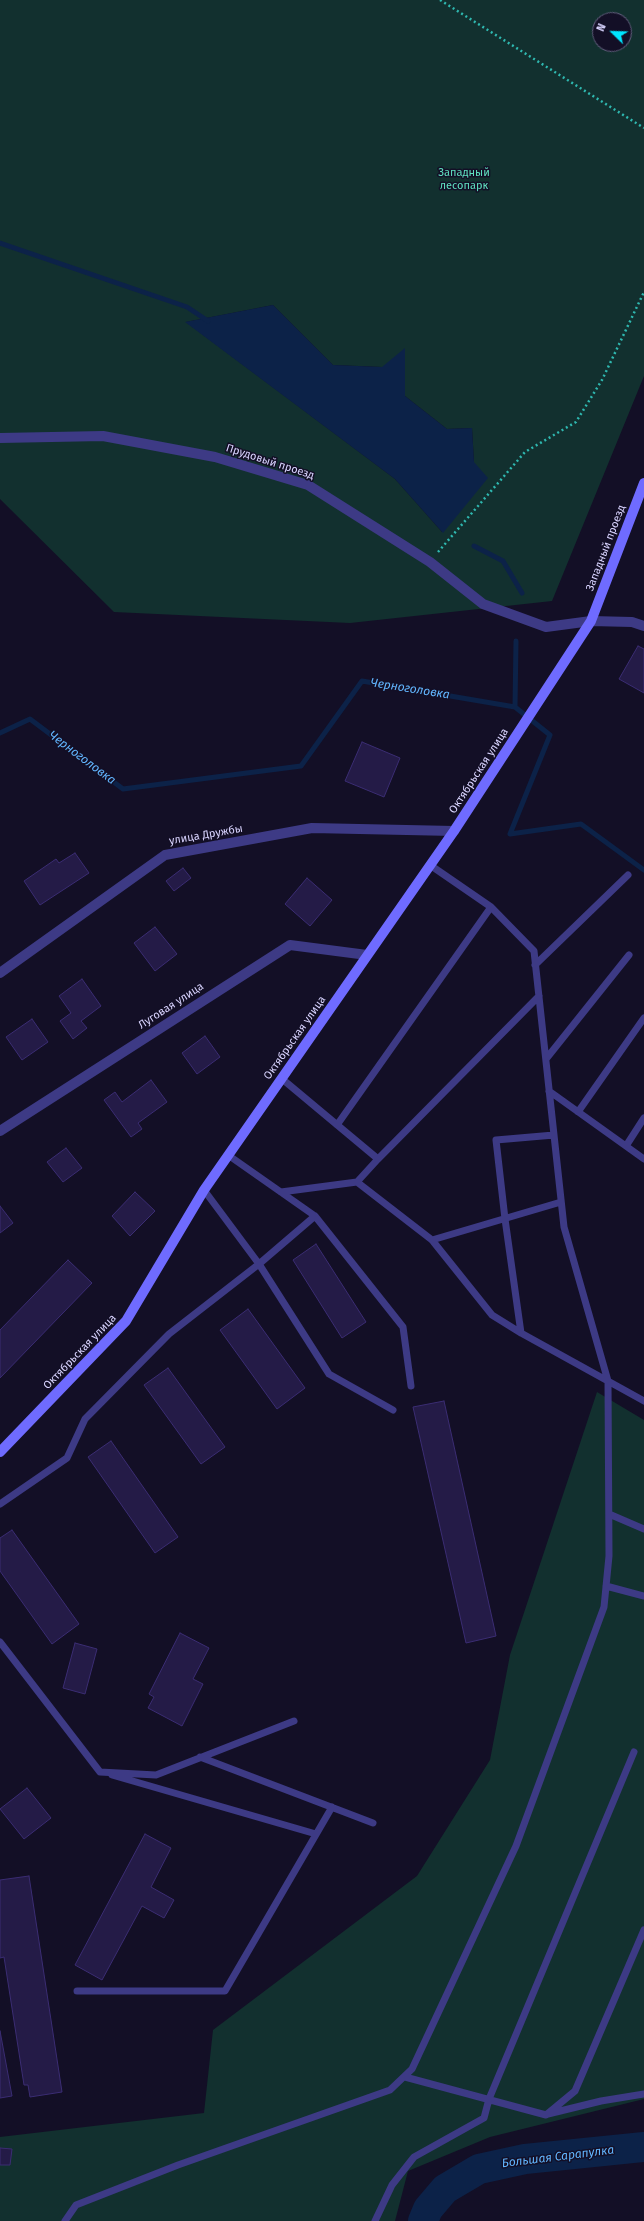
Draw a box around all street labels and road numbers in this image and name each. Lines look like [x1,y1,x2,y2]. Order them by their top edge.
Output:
street label: Прудовый проезд [224,441,316,483]
street label: Западный проезд [584,503,628,593]
street label: Октябрьская улица [446,726,512,816]
street label: улица Дружбы [168,822,244,848]
street label: Луговая улица [136,980,206,1032]
street label: Октябрьская улица [261,994,329,1082]
street label: Октябрьская улица [41,1312,119,1392]

